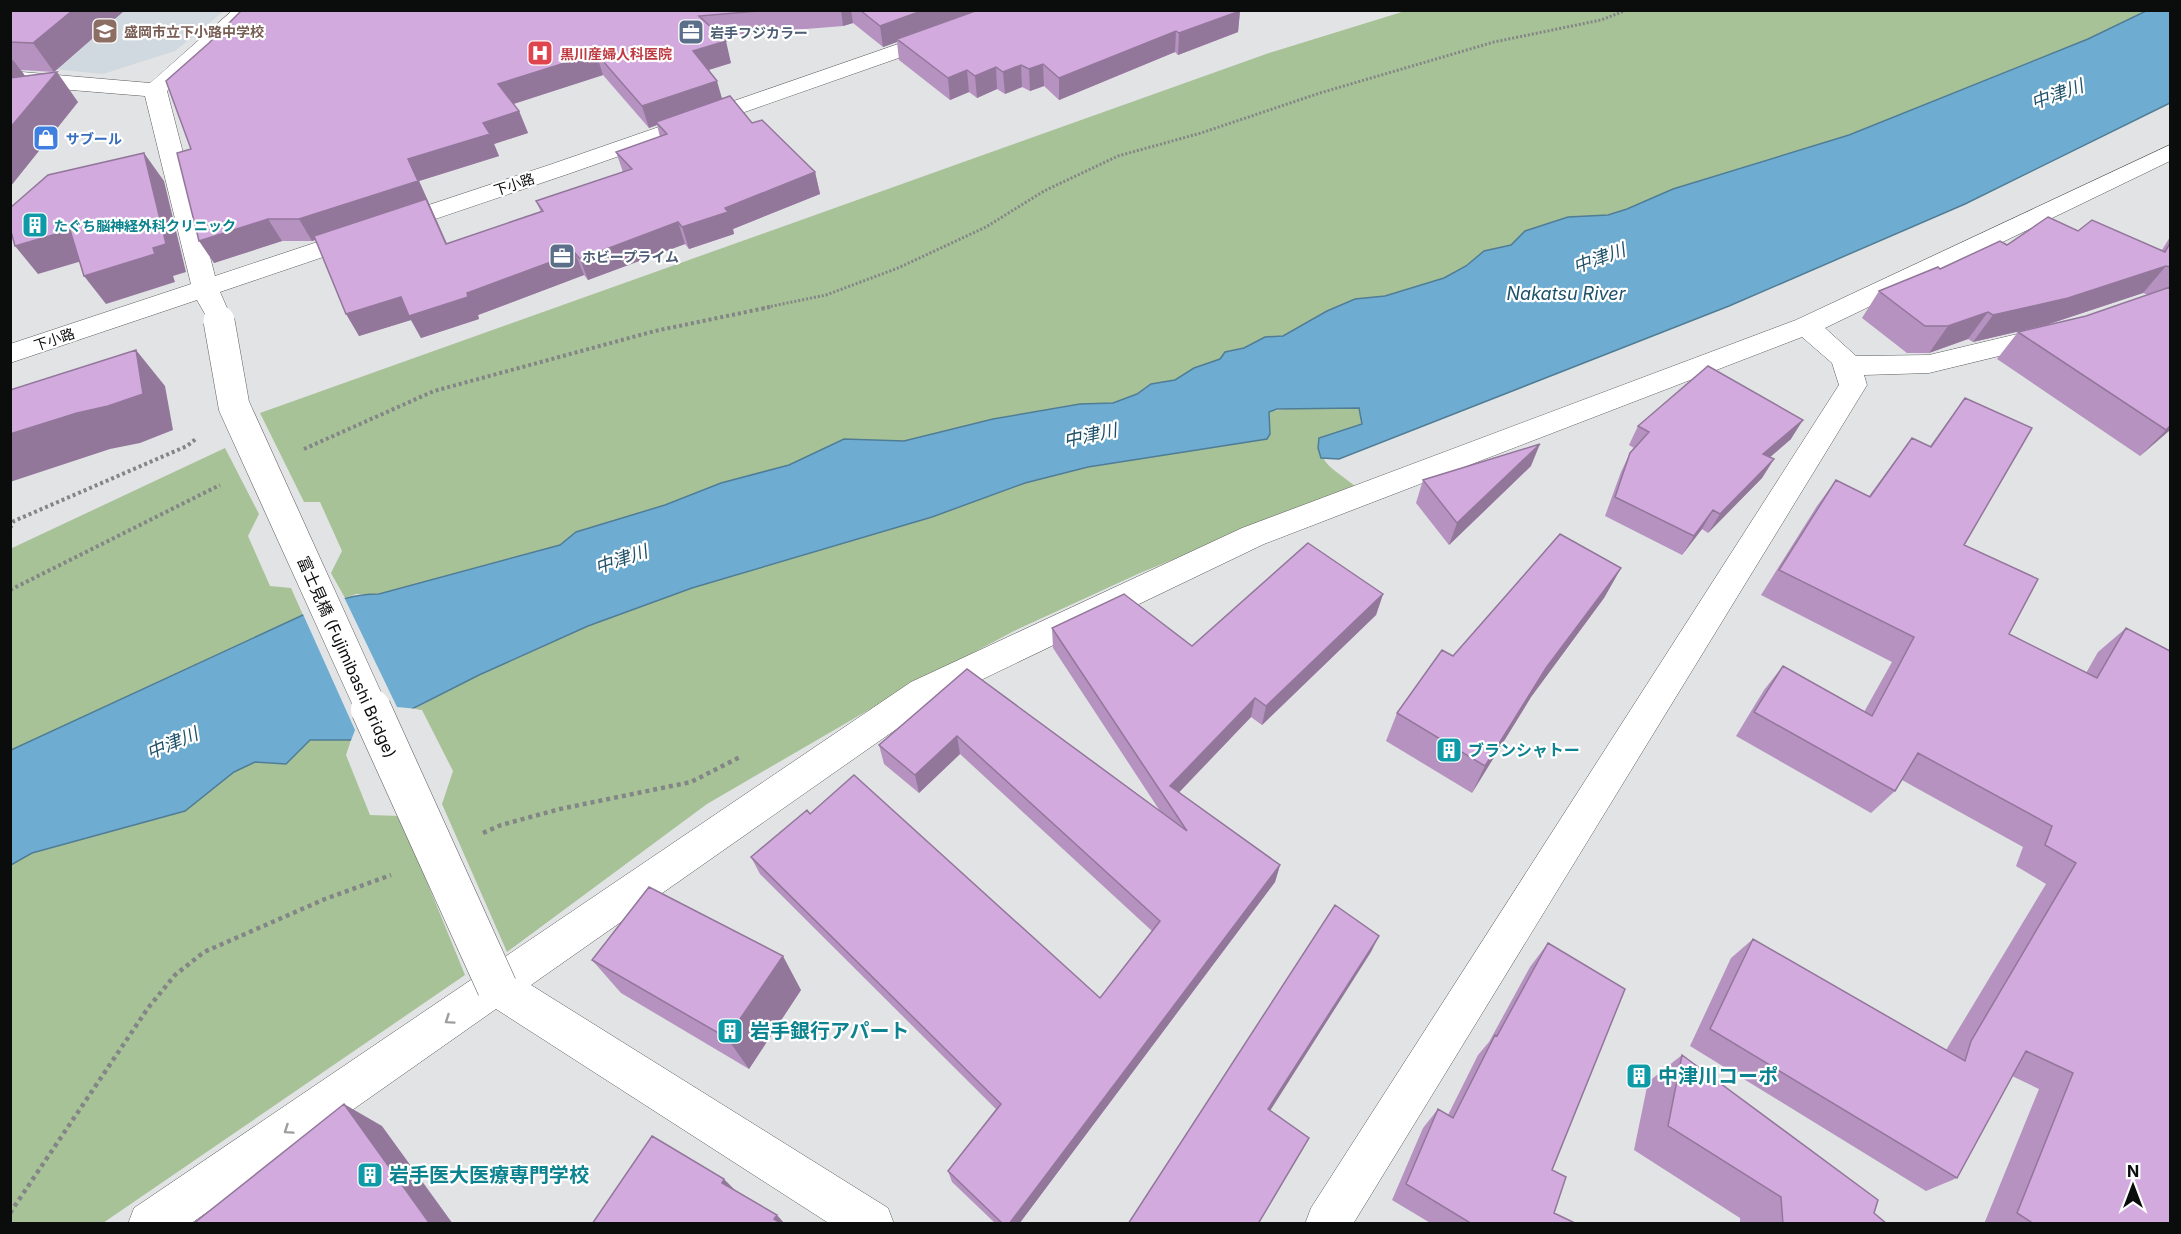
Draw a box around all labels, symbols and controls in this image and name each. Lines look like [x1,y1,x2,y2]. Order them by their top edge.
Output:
school or university icon: 盛岡市立下小路中学校 [90,16,120,46]
office icon: 岩手フジカラー [676,17,706,47]
place label: 盛岡市立下小路中学校 [124,23,264,40]
place label: 岩手フジカラー [710,24,808,41]
hospital icon: 黒川産婦人科医院 [525,38,555,68]
place label: 黒川産婦人科医院 [560,45,672,62]
water label: 中津川 [2028,74,2088,113]
shop icon: サブール [31,123,61,153]
place label: サブール [66,130,122,147]
street label: 下小路 [491,169,537,199]
building icon: たぐち脳神経外科クリニック [20,210,50,240]
place label: たぐち脳神経外科クリニック [54,217,236,234]
water label: 中津川 [1570,238,1630,277]
office icon: ホビープライム [547,241,577,271]
place label: ホビープライム [582,248,679,265]
water label: Nakatsu River [1507,283,1627,304]
street label: 下小路 [31,324,77,354]
water label: 中津川 [1061,419,1121,451]
water label: 中津川 [592,540,652,578]
street label: 富士見橋 (Fujimibashi Bridge) [293,553,401,761]
water label: 中津川 [143,722,203,763]
building icon: ブランシャトー [1434,735,1464,765]
place label: ブランシャトー [1468,740,1580,760]
one-way arrow [444,1013,455,1024]
building icon: 岩手銀行アパート [715,1016,745,1046]
place label: 岩手銀行アパート [750,1019,910,1043]
building icon: 中津川コーポ [1624,1061,1654,1091]
place label: 中津川コーポ [1658,1064,1778,1088]
one-way arrow [283,1123,294,1134]
north arrow [2103,1156,2163,1216]
building icon: 岩手医大医療専門学校 [355,1160,385,1190]
text: N [2127,1161,2139,1181]
place label: 岩手医大医療専門学校 [389,1163,589,1187]

